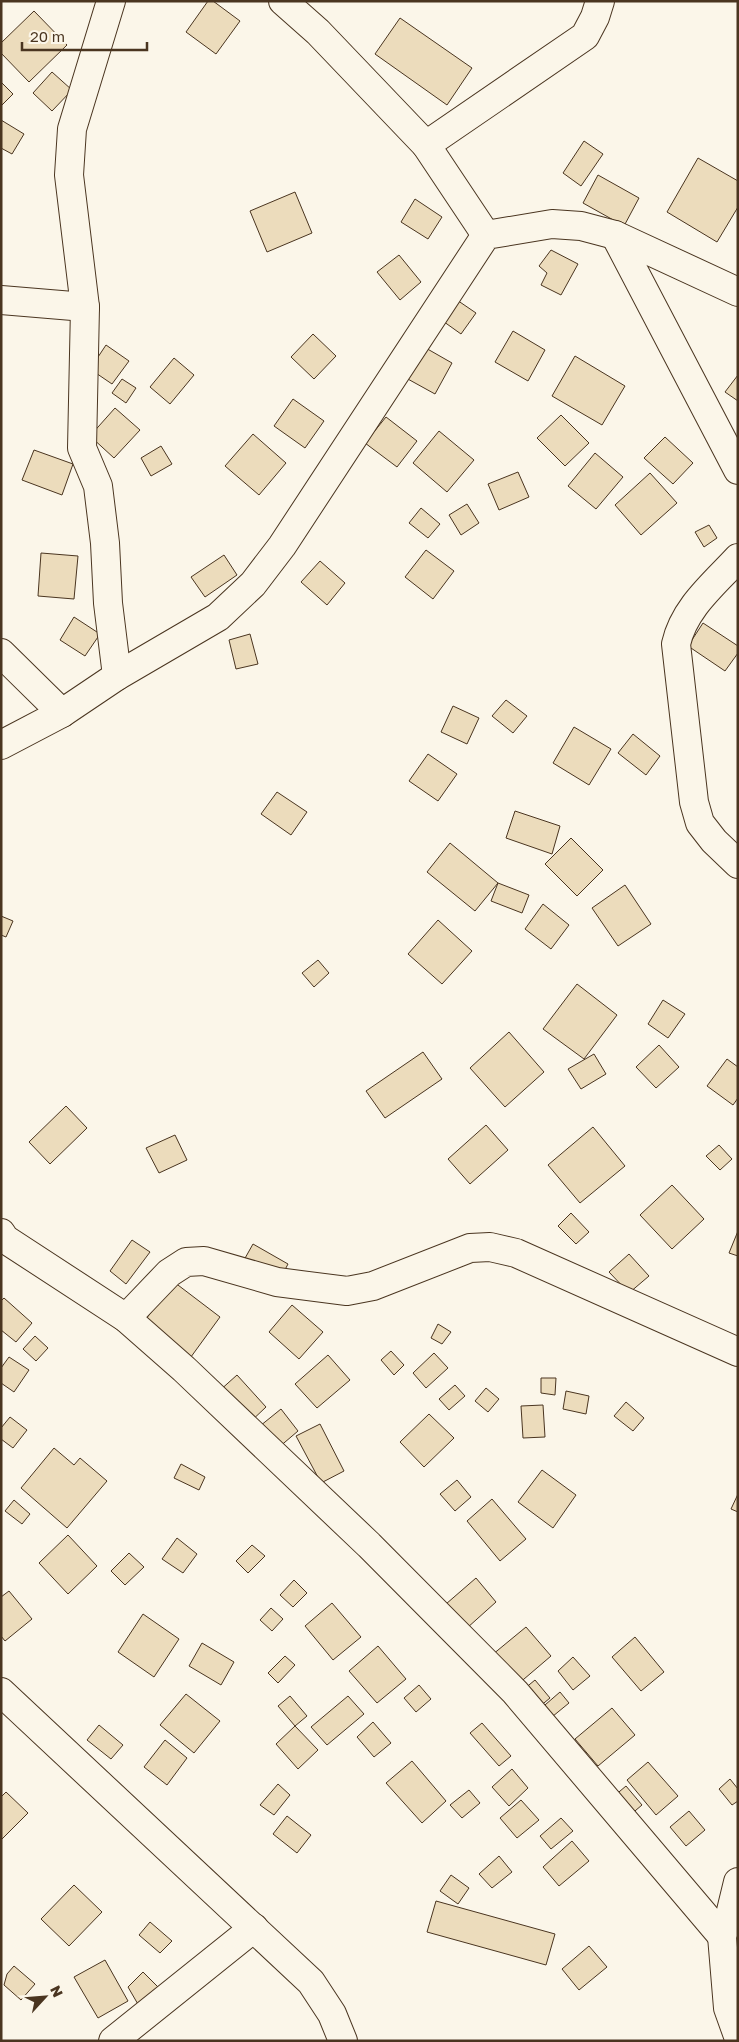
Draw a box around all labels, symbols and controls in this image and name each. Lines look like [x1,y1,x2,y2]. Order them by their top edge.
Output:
scale bar [22,20,148,52]
text: 20 m [30,27,65,45]
north arrow [20,1972,70,2022]
text: N [47,1983,67,2000]

